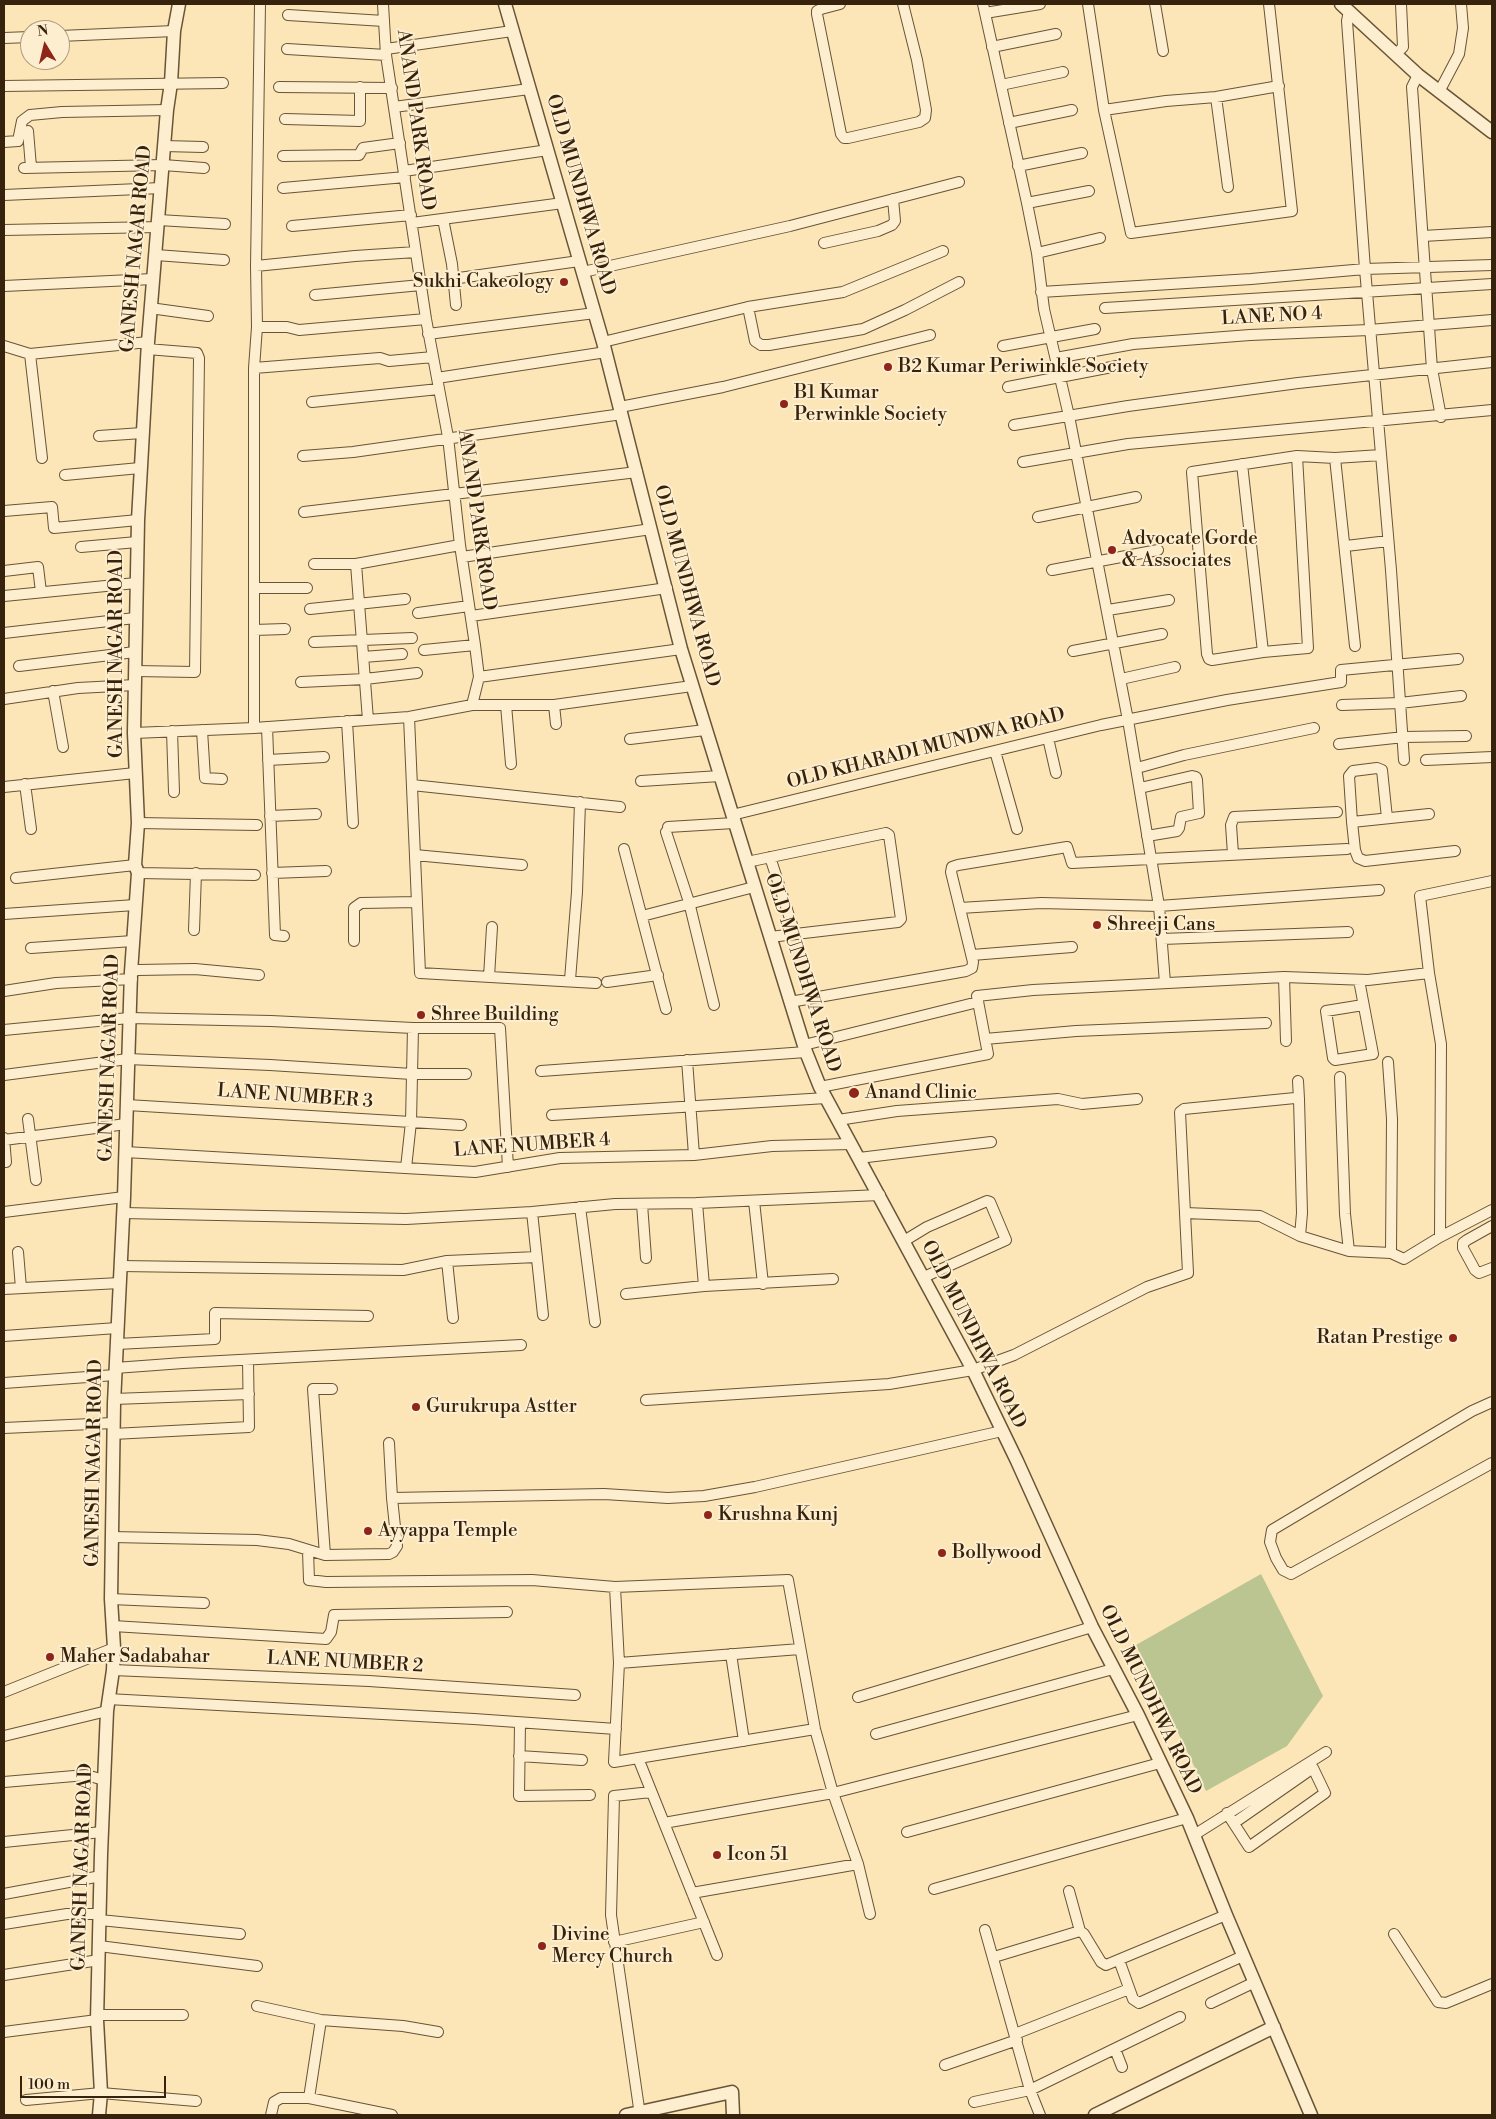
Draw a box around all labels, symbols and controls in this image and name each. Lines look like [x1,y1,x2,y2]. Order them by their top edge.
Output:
north arrow [20,20,70,70]
text: N [36,21,50,41]
street label: ANAND PARK ROAD [391,28,439,212]
street label: OLD MUNDHWA ROAD [540,92,620,298]
street label: GANESH NAGAR ROAD [117,145,157,353]
place label: Sukhi Cakeology [413,271,554,293]
marker: Sukhi Cakeology [558,276,570,288]
street label: LANE NO 4 [1221,303,1323,331]
place label: B2 Kumar Periwinkle Society [898,356,1148,378]
marker: B2 Kumar Periwinkle Society [882,361,894,373]
place label: B1 Kumar Perwinkle Society [794,382,947,426]
marker: B1 Kumar Perwinkle Society [778,398,790,410]
street label: ANAND PARK ROAD [452,428,500,612]
street label: OLD MUNDHWA ROAD [648,483,724,689]
place label: Advocate Gorde & Associates [1122,528,1258,572]
marker: Advocate Gorde & Associates [1106,544,1118,556]
street label: GANESH NAGAR ROAD [106,550,128,758]
street label: OLD KHARADI MUNDWA ROAD [785,703,1067,795]
street label: OLD MUNDHWA ROAD [759,871,845,1075]
place label: Shreeji Cans [1107,914,1215,936]
marker: Shreeji Cans [1091,919,1103,931]
street label: GANESH NAGAR ROAD [95,954,125,1162]
place label: Shree Building [431,1004,559,1026]
marker: Shree Building [415,1009,427,1021]
street label: LANE NUMBER 3 [216,1080,374,1114]
place label: Anand Clinic [865,1082,977,1104]
marker: Anand Clinic [847,1086,861,1100]
street label: LANE NUMBER 4 [453,1129,611,1163]
street label: OLD MUNDHWA ROAD [916,1237,1030,1433]
place label: Ratan Prestige [1317,1327,1443,1349]
marker: Ratan Prestige [1447,1332,1459,1344]
street label: GANESH NAGAR ROAD [82,1359,108,1567]
place label: Gurukrupa Astter [426,1396,577,1418]
marker: Gurukrupa Astter [410,1401,422,1413]
place label: Krushna Kunj [718,1504,838,1526]
marker: Krushna Kunj [702,1509,714,1521]
place label: Ayyappa Temple [378,1520,517,1542]
marker: Ayyappa Temple [362,1525,374,1537]
place label: Bollywood [952,1542,1042,1564]
marker: Bollywood [936,1547,948,1559]
street label: OLD MUNDHWA ROAD [1094,1601,1206,1799]
place label: Maher Sadabahar [60,1646,210,1668]
street label: LANE NUMBER 2 [266,1648,424,1678]
marker: Maher Sadabahar [44,1651,56,1663]
street label: GANESH NAGAR ROAD [68,1763,98,1971]
place label: Icon 51 [727,1844,788,1866]
marker: Icon 51 [711,1849,723,1861]
place label: Divine Mercy Church [552,1924,673,1968]
marker: Divine Mercy Church [536,1940,548,1952]
scale bar [22,2066,169,2098]
text: 100 m [28,2075,70,2094]

